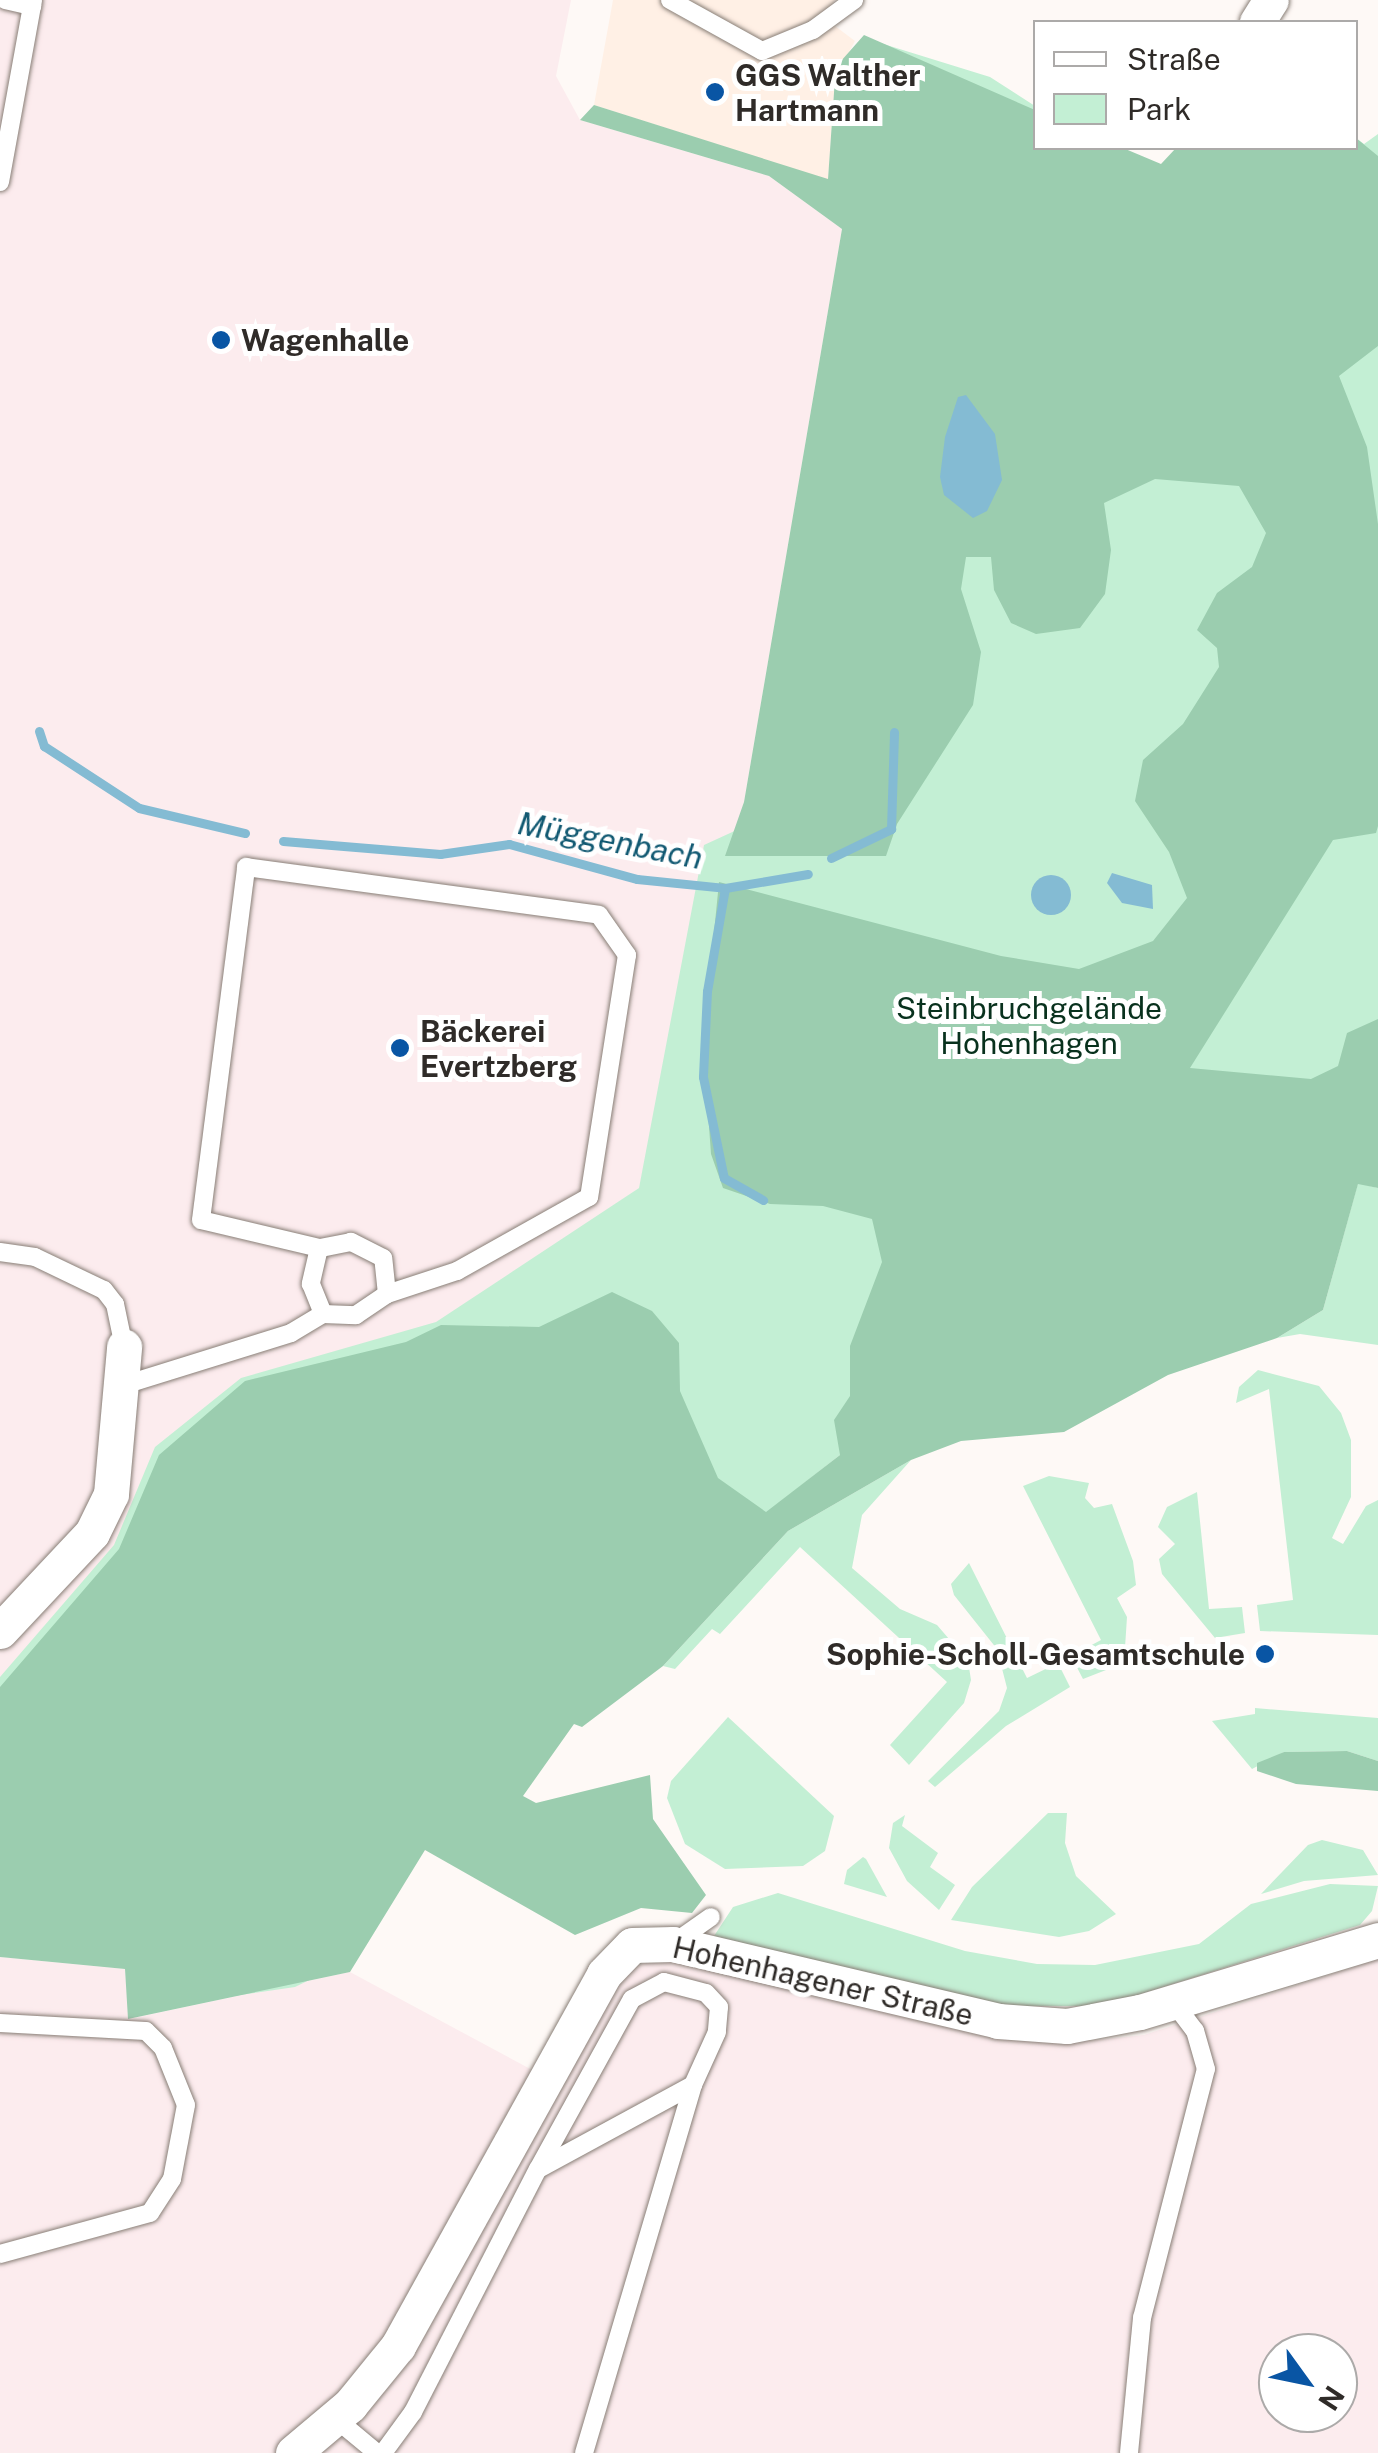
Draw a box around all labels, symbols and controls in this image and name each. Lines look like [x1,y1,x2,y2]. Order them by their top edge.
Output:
legend [1033,20,1358,150]
text: Straße [1127,41,1221,77]
place label: GGS Walther Hartmann [735,57,921,128]
marker: GGS Walther Hartmann [704,81,726,103]
text: Park [1127,91,1191,127]
place label: Wagenhalle [241,322,409,358]
marker: Wagenhalle [210,329,232,351]
water label: Müggenbach [514,804,706,878]
park label: Steinbruchgelände Hohenhagen [896,990,1162,1060]
place label: Bäckerei Evertzberg [420,1013,577,1084]
marker: Bäckerei Evertzberg [389,1037,411,1059]
place label: Sophie-Scholl-Gesamtschule [826,1636,1245,1672]
marker: Sophie-Scholl-Gesamtschule [1254,1643,1276,1665]
street label: Hohenhagener Straße [669,1929,977,2033]
north arrow [1258,2333,1358,2433]
text: N [1312,2380,1352,2417]

